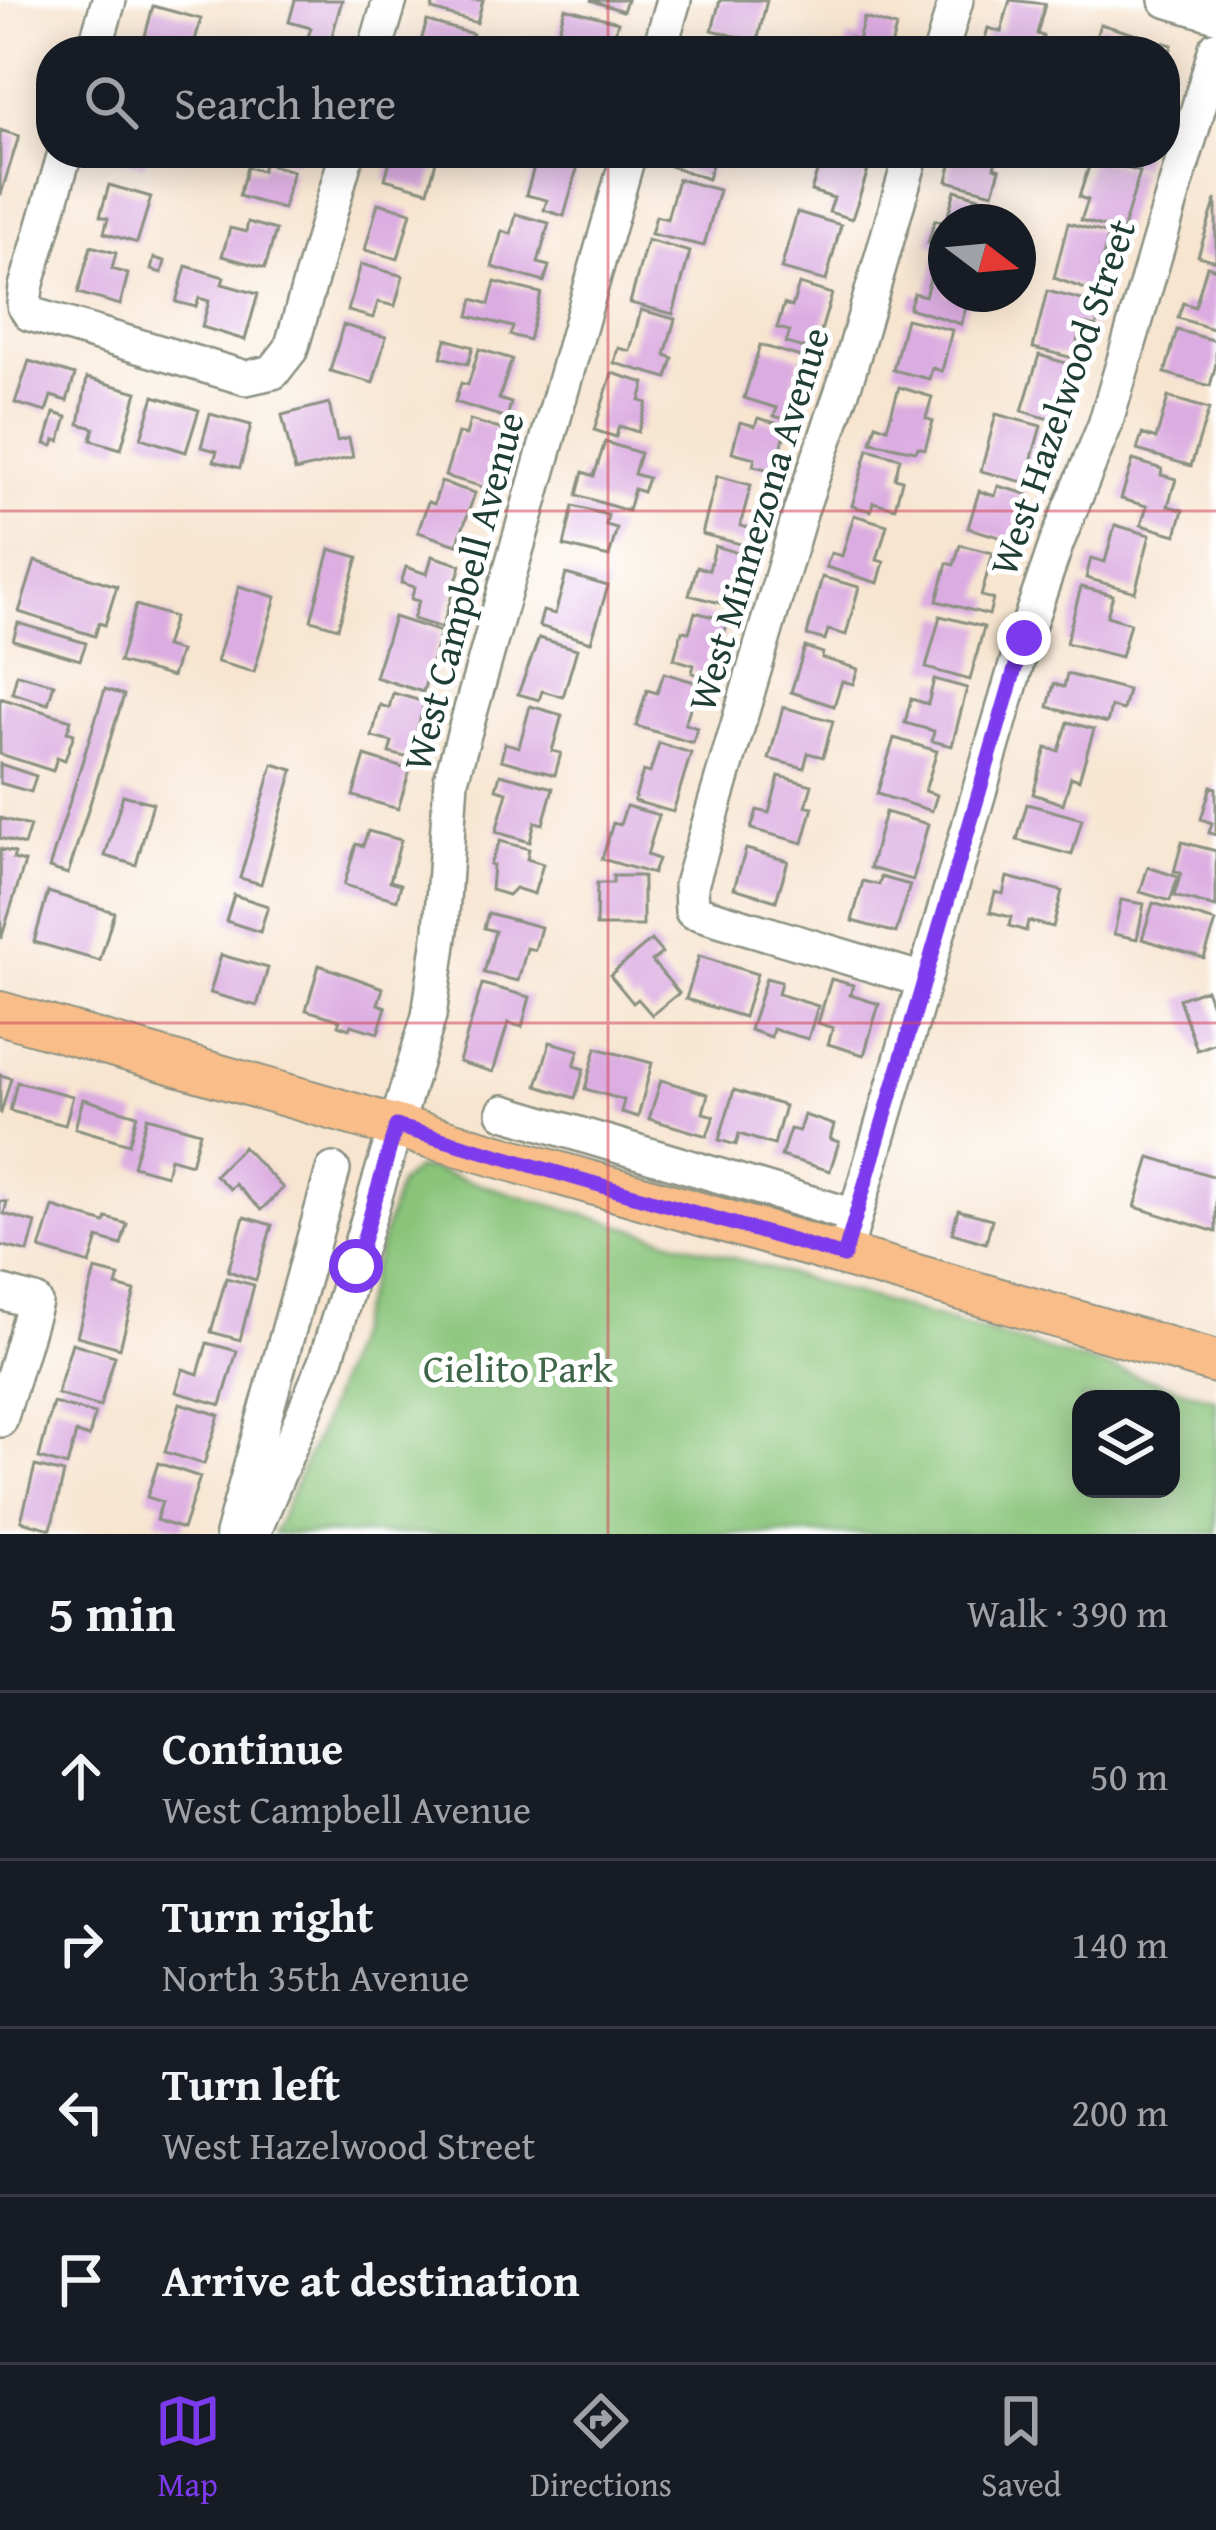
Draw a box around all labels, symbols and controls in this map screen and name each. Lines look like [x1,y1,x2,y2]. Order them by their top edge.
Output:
search box [36,36,1180,168]
icon: search [78,69,144,135]
text: Search here [174,70,396,135]
north arrow [928,204,1036,312]
street label: West Hazelwood Street [974,211,1149,583]
street label: West Minnezona Avenue [672,320,843,718]
street label: West Campbell Avenue [387,405,538,777]
route end [997,611,1051,665]
route start [329,1239,383,1293]
park label: Cielito Park [423,1339,613,1396]
map controls [1072,1390,1180,1498]
button: layers [1072,1390,1180,1498]
text: 5 min [48,1575,175,1650]
text: Walk · 390 m [967,1584,1168,1641]
text: Continue [162,1715,343,1780]
icon: ahead [48,1743,114,1809]
text: 50 m [1090,1747,1168,1804]
text: West Campbell Avenue [162,1780,531,1837]
text: Turn right [162,1883,374,1948]
icon: right [48,1911,114,1977]
text: 140 m [1071,1915,1168,1972]
text: North 35th Avenue [162,1948,469,2005]
text: Turn left [162,2051,340,2116]
icon: left [48,2079,114,2145]
text: 200 m [1071,2083,1168,2140]
text: West Hazelwood Street [162,2116,535,2173]
icon: arrive [48,2247,114,2313]
text: Arrive at destination [162,2247,580,2312]
tab: Map [155,2388,221,2508]
tab: Directions [530,2388,672,2508]
tab: Saved [981,2388,1061,2508]

